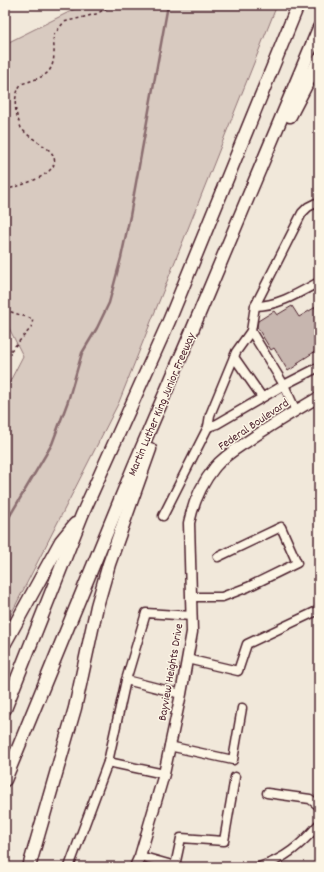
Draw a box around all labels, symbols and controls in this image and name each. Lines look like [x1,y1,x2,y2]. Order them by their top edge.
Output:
street label: Martin Luther King Junior Freeway [124,329,201,479]
street label: Federal Boulevard [215,395,293,455]
street label: Bayview Heights Drive [155,622,188,722]

